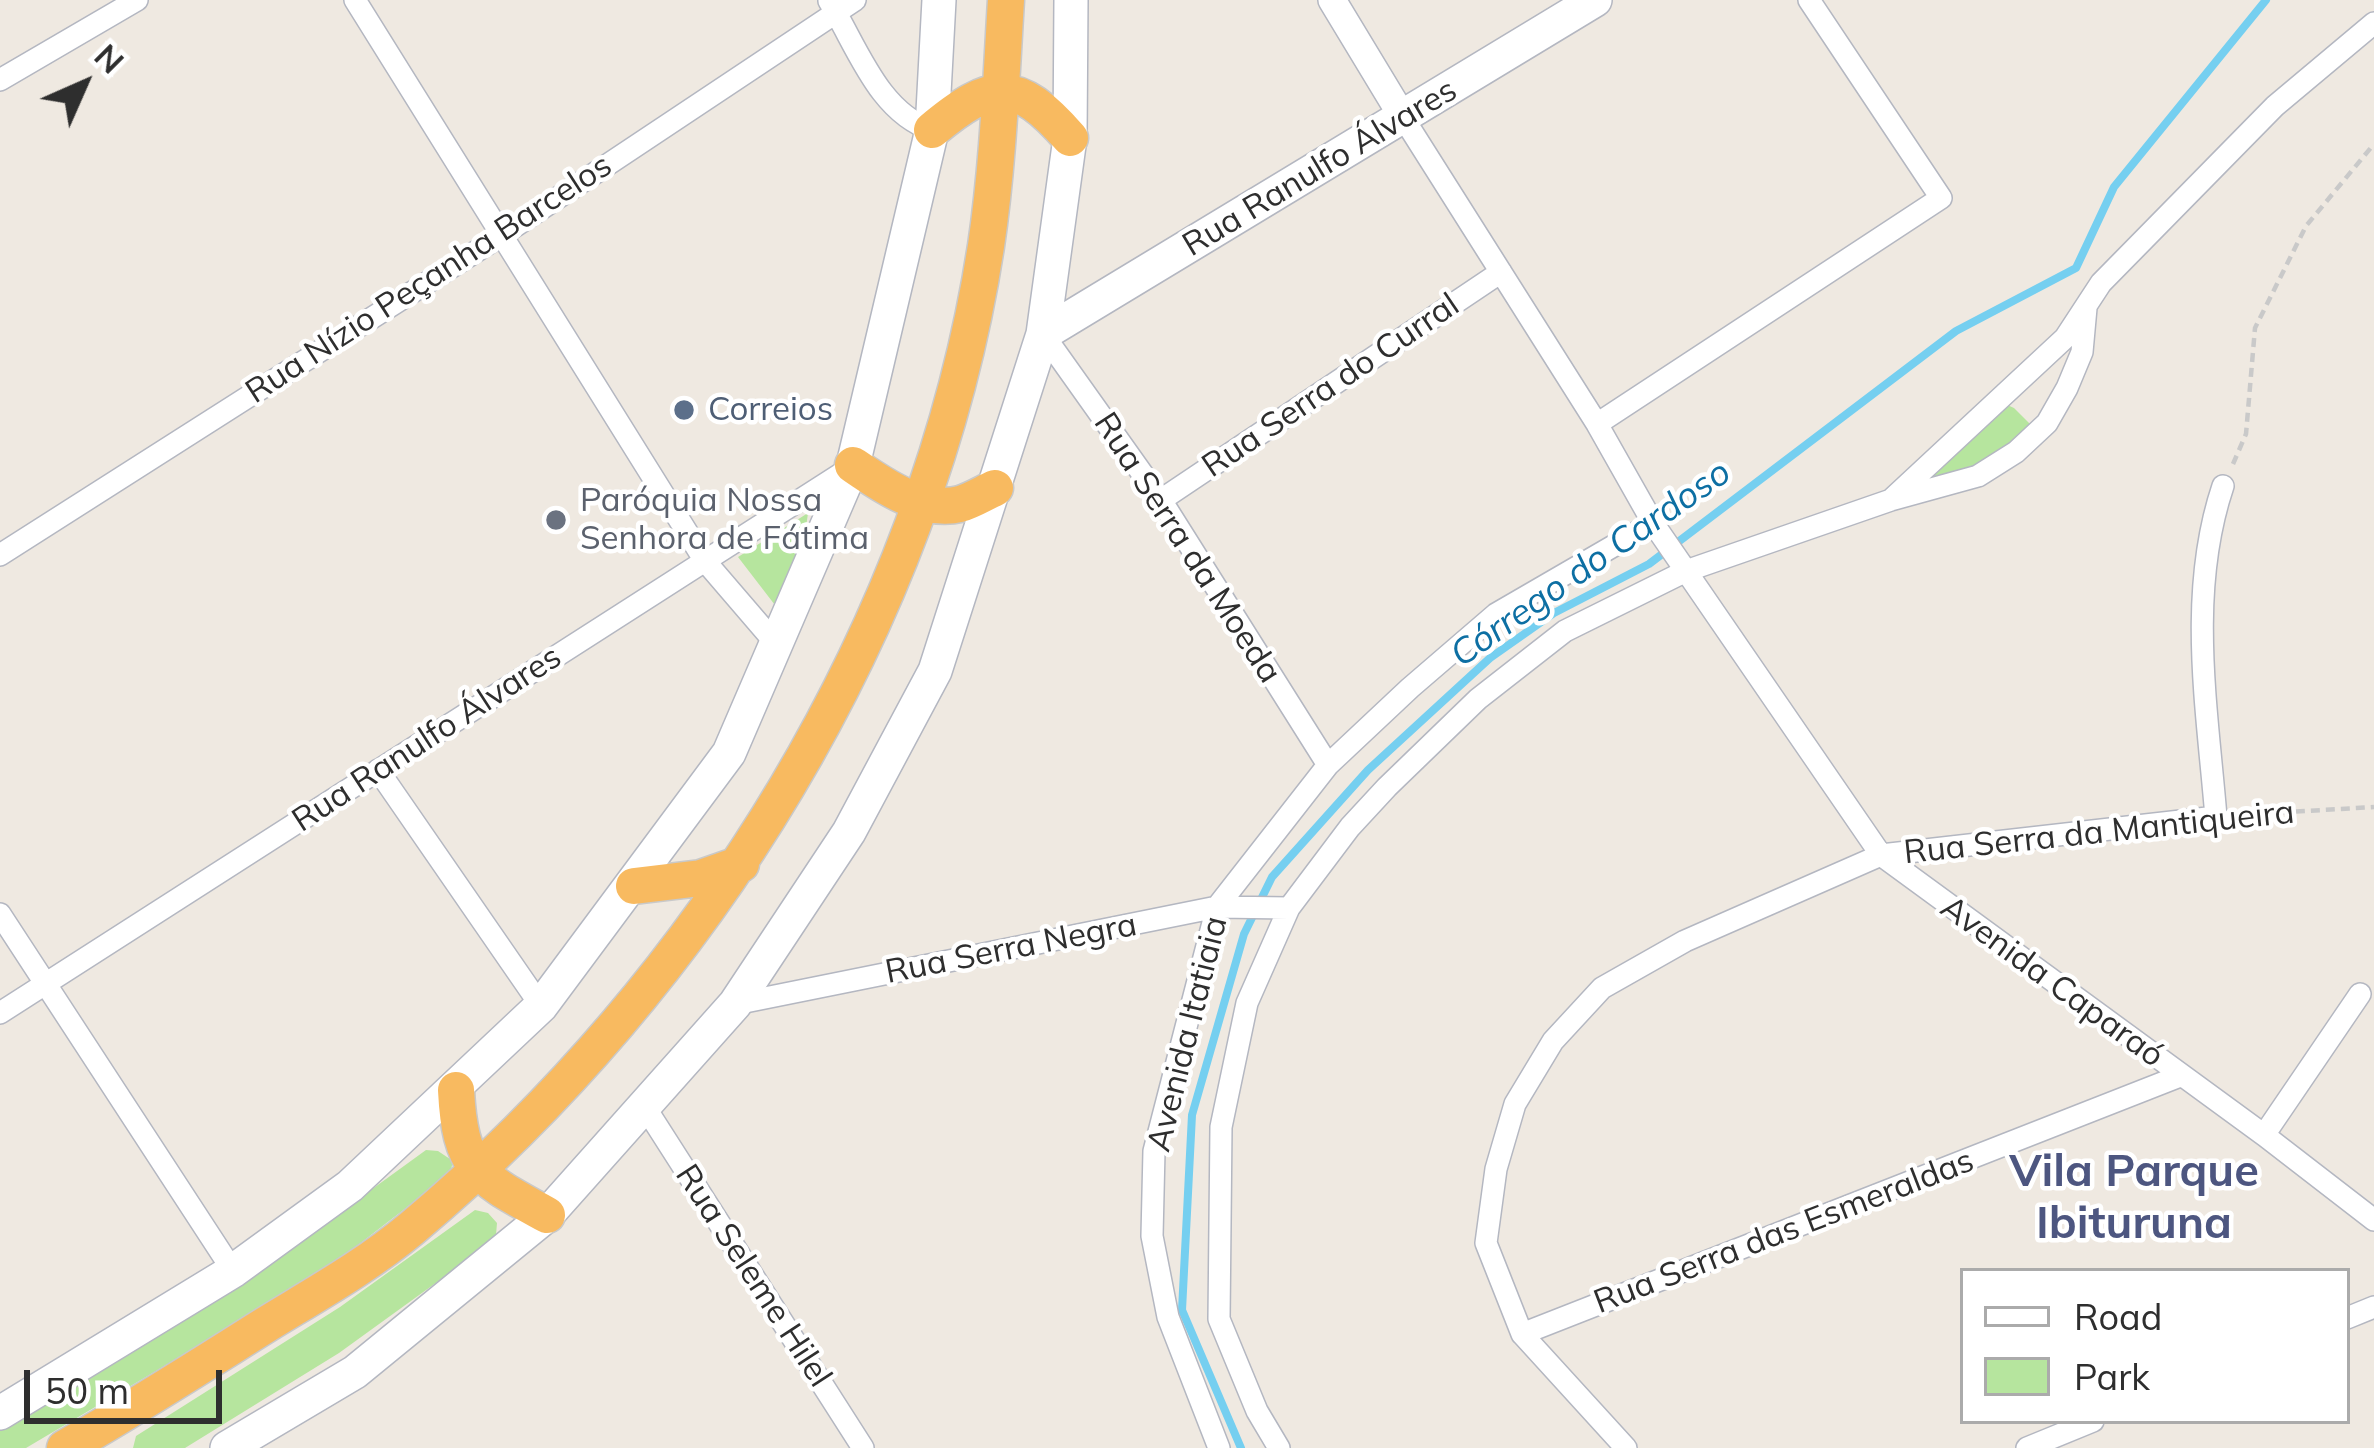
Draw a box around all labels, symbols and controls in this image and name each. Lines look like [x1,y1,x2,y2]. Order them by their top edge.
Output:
north arrow [24,24,144,144]
text: N [86,35,133,81]
street label: Rua Ranulfo Álvares [1176,71,1464,265]
street label: Rua Nízio Peçanha Barcelos [239,146,619,412]
street label: Rua Serra do Curral [1195,285,1467,487]
place label: Correios [708,390,833,430]
marker: Correios [671,397,697,423]
street label: Rua Serra da Moeda [1085,406,1289,690]
water label: Córrego do Cardoso [1443,451,1739,677]
place label: Paróquia Nossa Senhora de Fátima [580,481,869,559]
marker: Paróquia Nossa Senhora de Fátima [543,507,569,533]
street label: Rua Ranulfo Álvares [285,637,569,841]
street label: Rua Serra da Mantiqueira [1902,793,2296,873]
street label: Avenida Caparaó [1933,888,2171,1076]
street label: Rua Serra Negra [882,905,1140,993]
street label: Avenida Itatiaia [1140,912,1236,1156]
street label: Rua Serra das Esmeraldas [1589,1141,1979,1323]
district label: Vila Parque Ibituruna [2009,1145,2259,1251]
street label: Rua Seleme Hilel [666,1157,840,1395]
legend [1960,1268,2350,1424]
text: Road [2074,1294,2162,1339]
scale bar [30,1346,228,1420]
text: Park [2074,1354,2150,1399]
text: 50 m [45,1368,129,1413]

